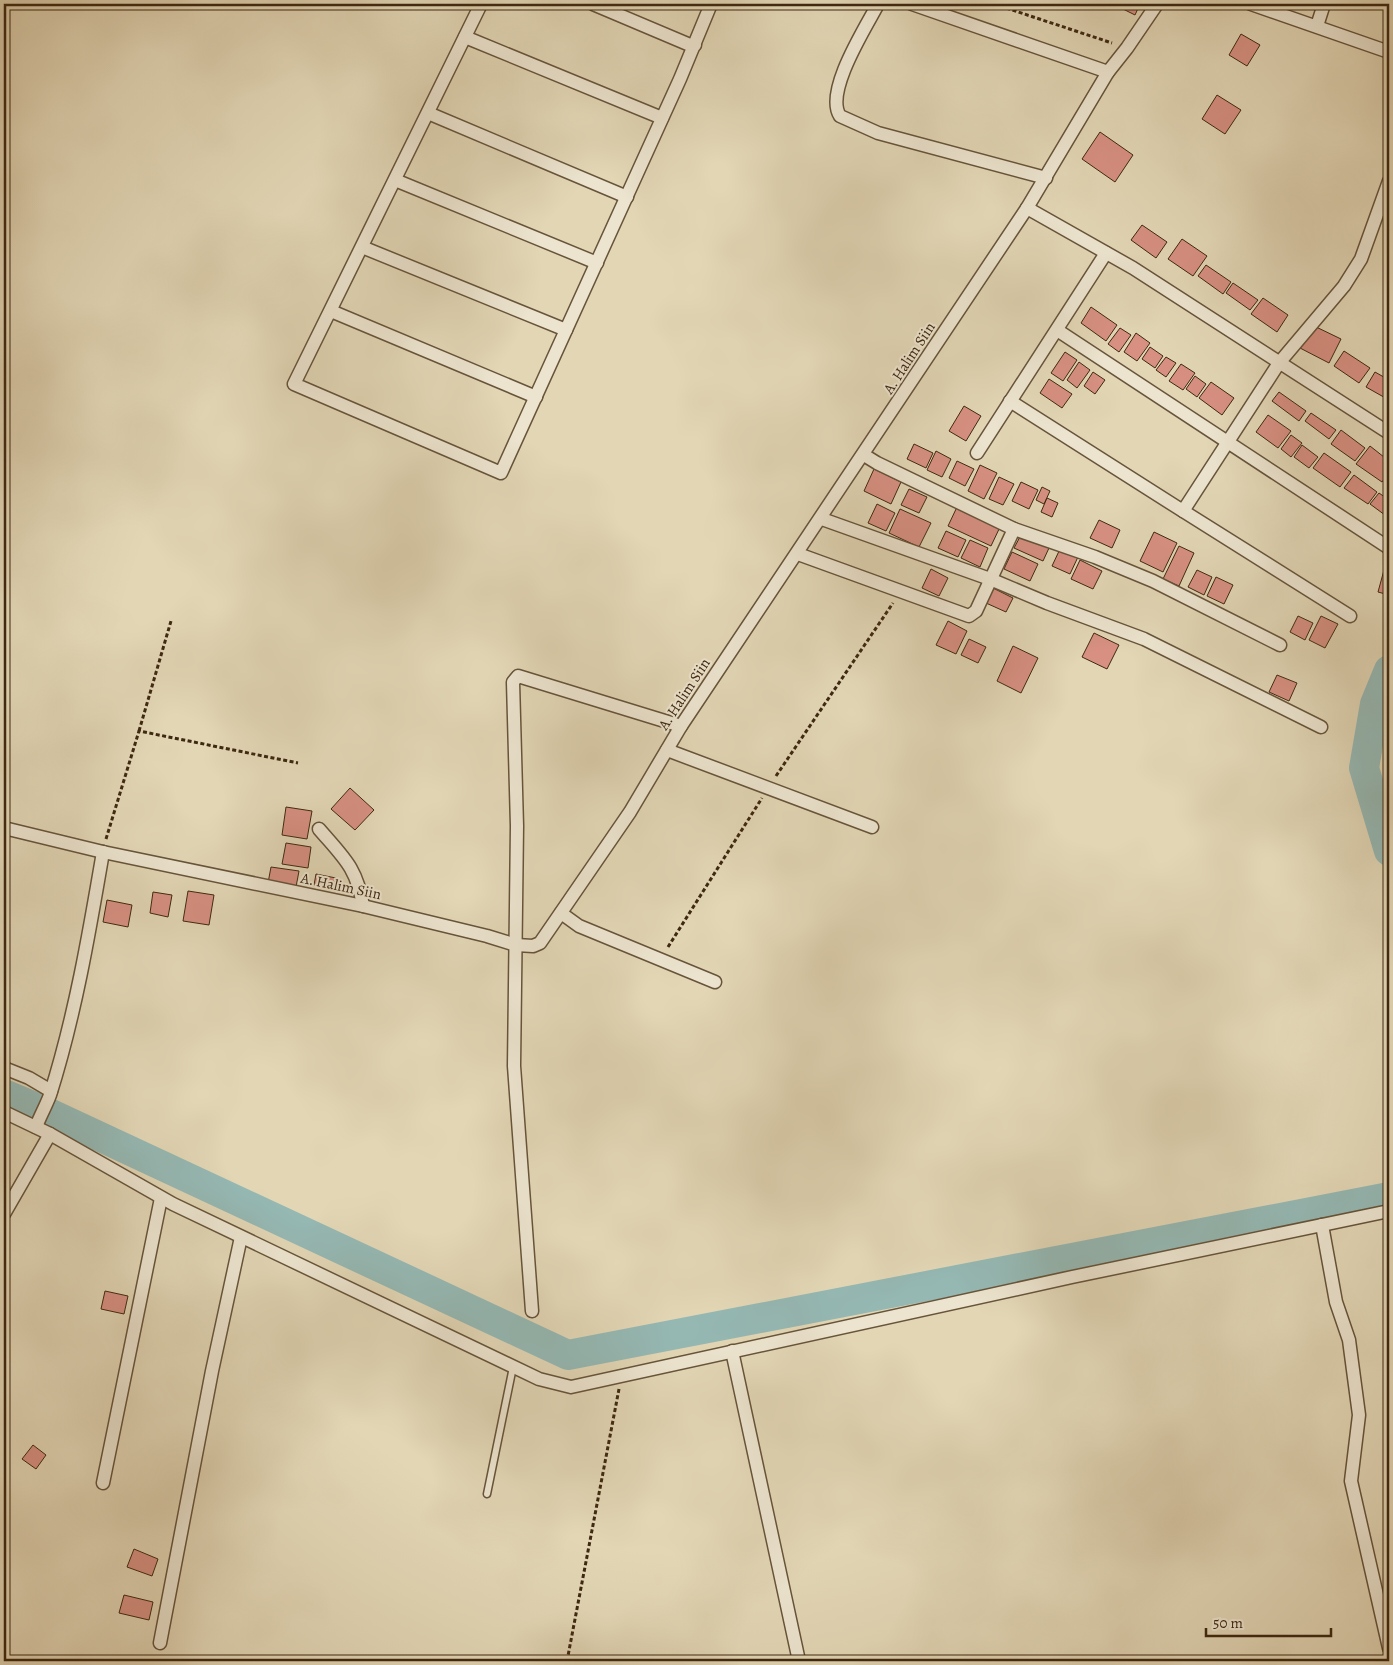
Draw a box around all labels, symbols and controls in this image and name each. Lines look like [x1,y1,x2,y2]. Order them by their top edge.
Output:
street label: A. Halim Siin [878,318,940,399]
street label: A. Halim Siin [653,654,715,735]
street label: A. Halim Siin [298,868,383,904]
scale bar [1206,1605,1330,1637]
text: 50 m [1213,1613,1243,1633]

